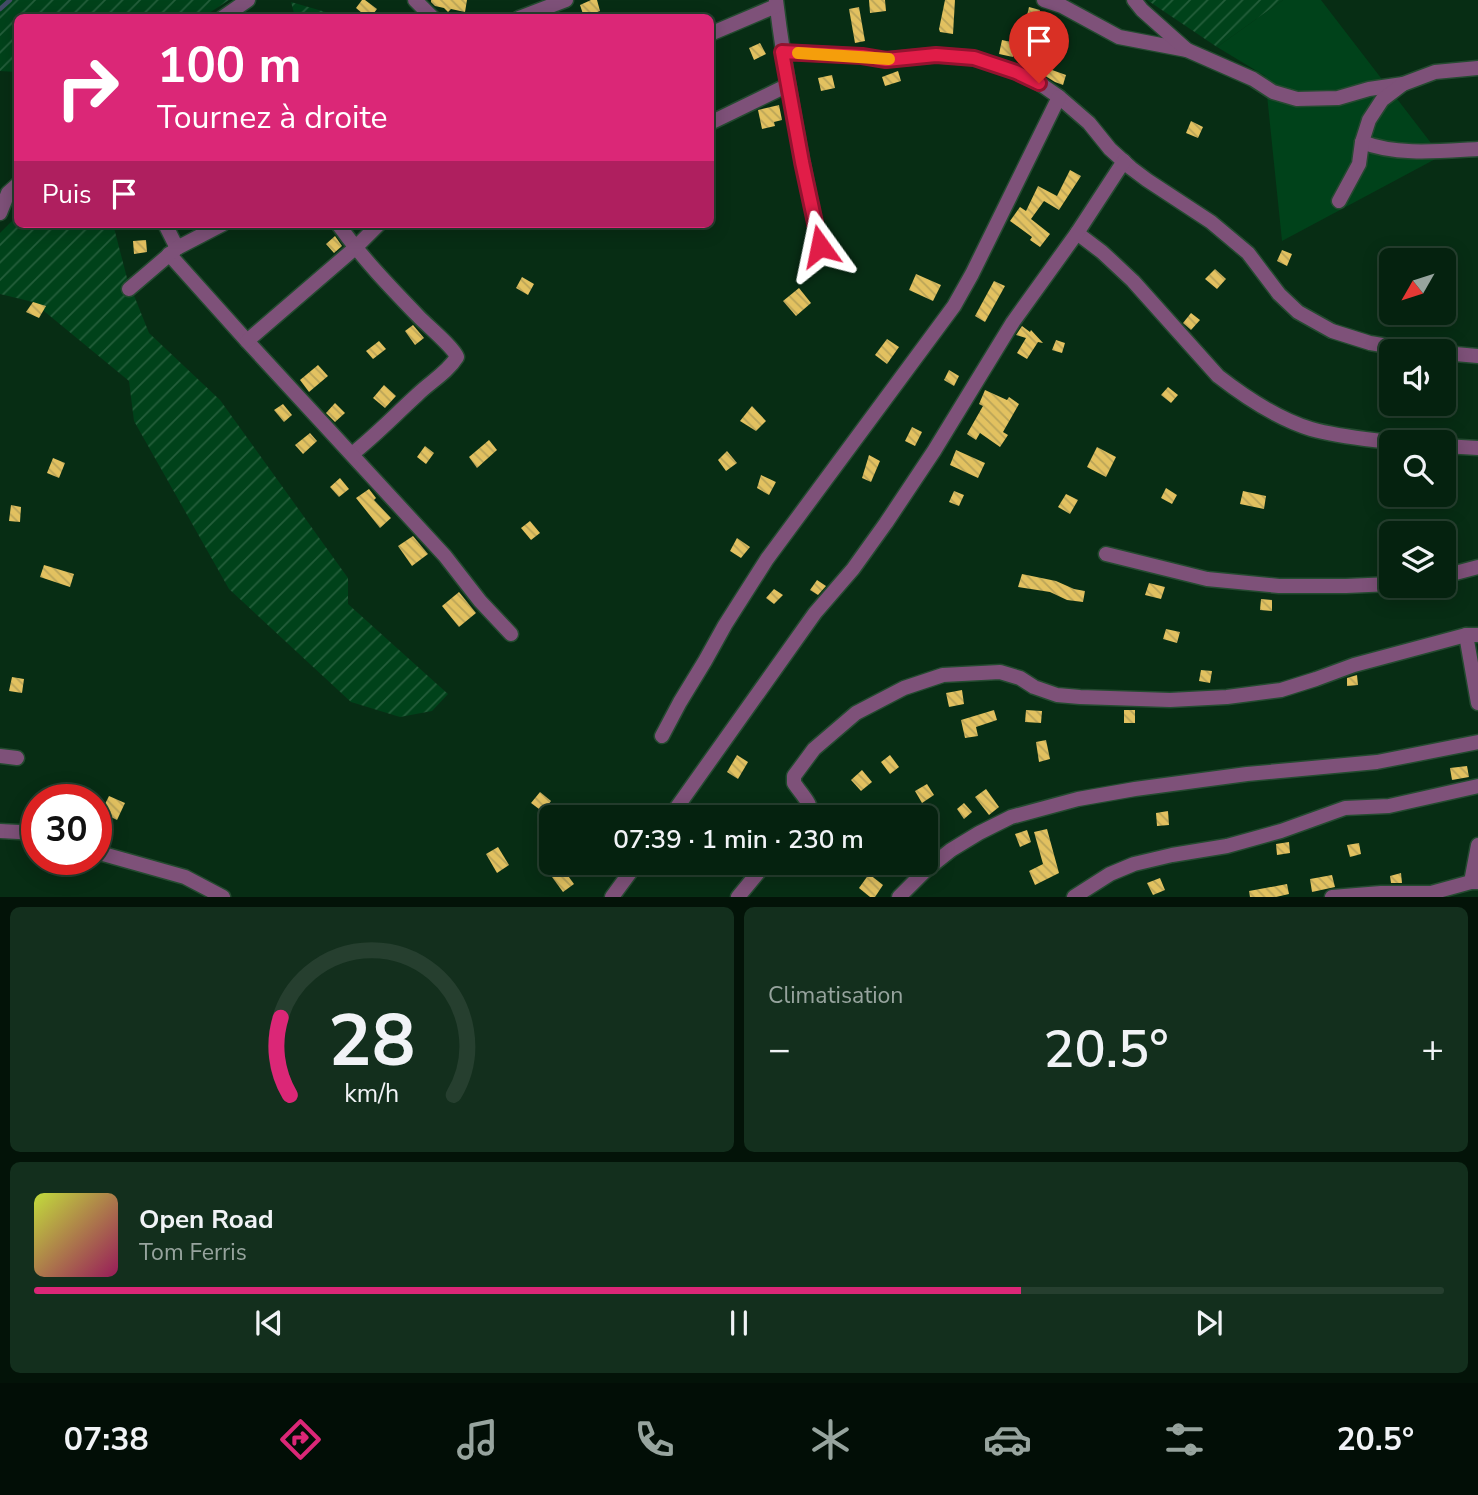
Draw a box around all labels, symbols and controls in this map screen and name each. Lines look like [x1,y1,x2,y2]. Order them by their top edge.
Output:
pin [1009,11,1069,83]
icon: arrive [1020,22,1058,60]
text: 100 m [157,32,301,99]
icon: right [42,42,133,133]
text: Tournez à droite [157,96,388,139]
icon: arrive [105,175,143,213]
text: Puis [42,177,91,212]
position arrow [783,209,857,283]
north arrow [1379,248,1456,326]
map controls [1379,248,1456,598]
button: sound [1379,339,1456,416]
button: search [1379,430,1456,507]
button: layers [1379,521,1456,598]
speed limit sign: 30 [21,784,112,875]
text: 07:39 · 1 min · 230 m [613,822,864,857]
text: Climatisation [768,980,903,1011]
text: 28 [328,992,416,1092]
text: 20.5° [1043,1014,1169,1085]
text: − [768,1024,791,1075]
text: + [1421,1024,1444,1075]
text: km/h [344,1077,400,1111]
text: Open Road [139,1202,274,1237]
text: Tom Ferris [139,1237,247,1268]
icon: previous [250,1304,288,1342]
icon: pause [720,1304,758,1342]
icon: next [1190,1304,1228,1342]
icon: directions [276,1415,325,1464]
icon: music [453,1415,502,1464]
icon: phone [630,1415,679,1464]
icon: climate [806,1415,855,1464]
icon: car [983,1415,1032,1464]
icon: filters [1160,1415,1209,1464]
text: 07:38 [64,1418,149,1461]
text: 20.5° [1336,1418,1414,1461]

